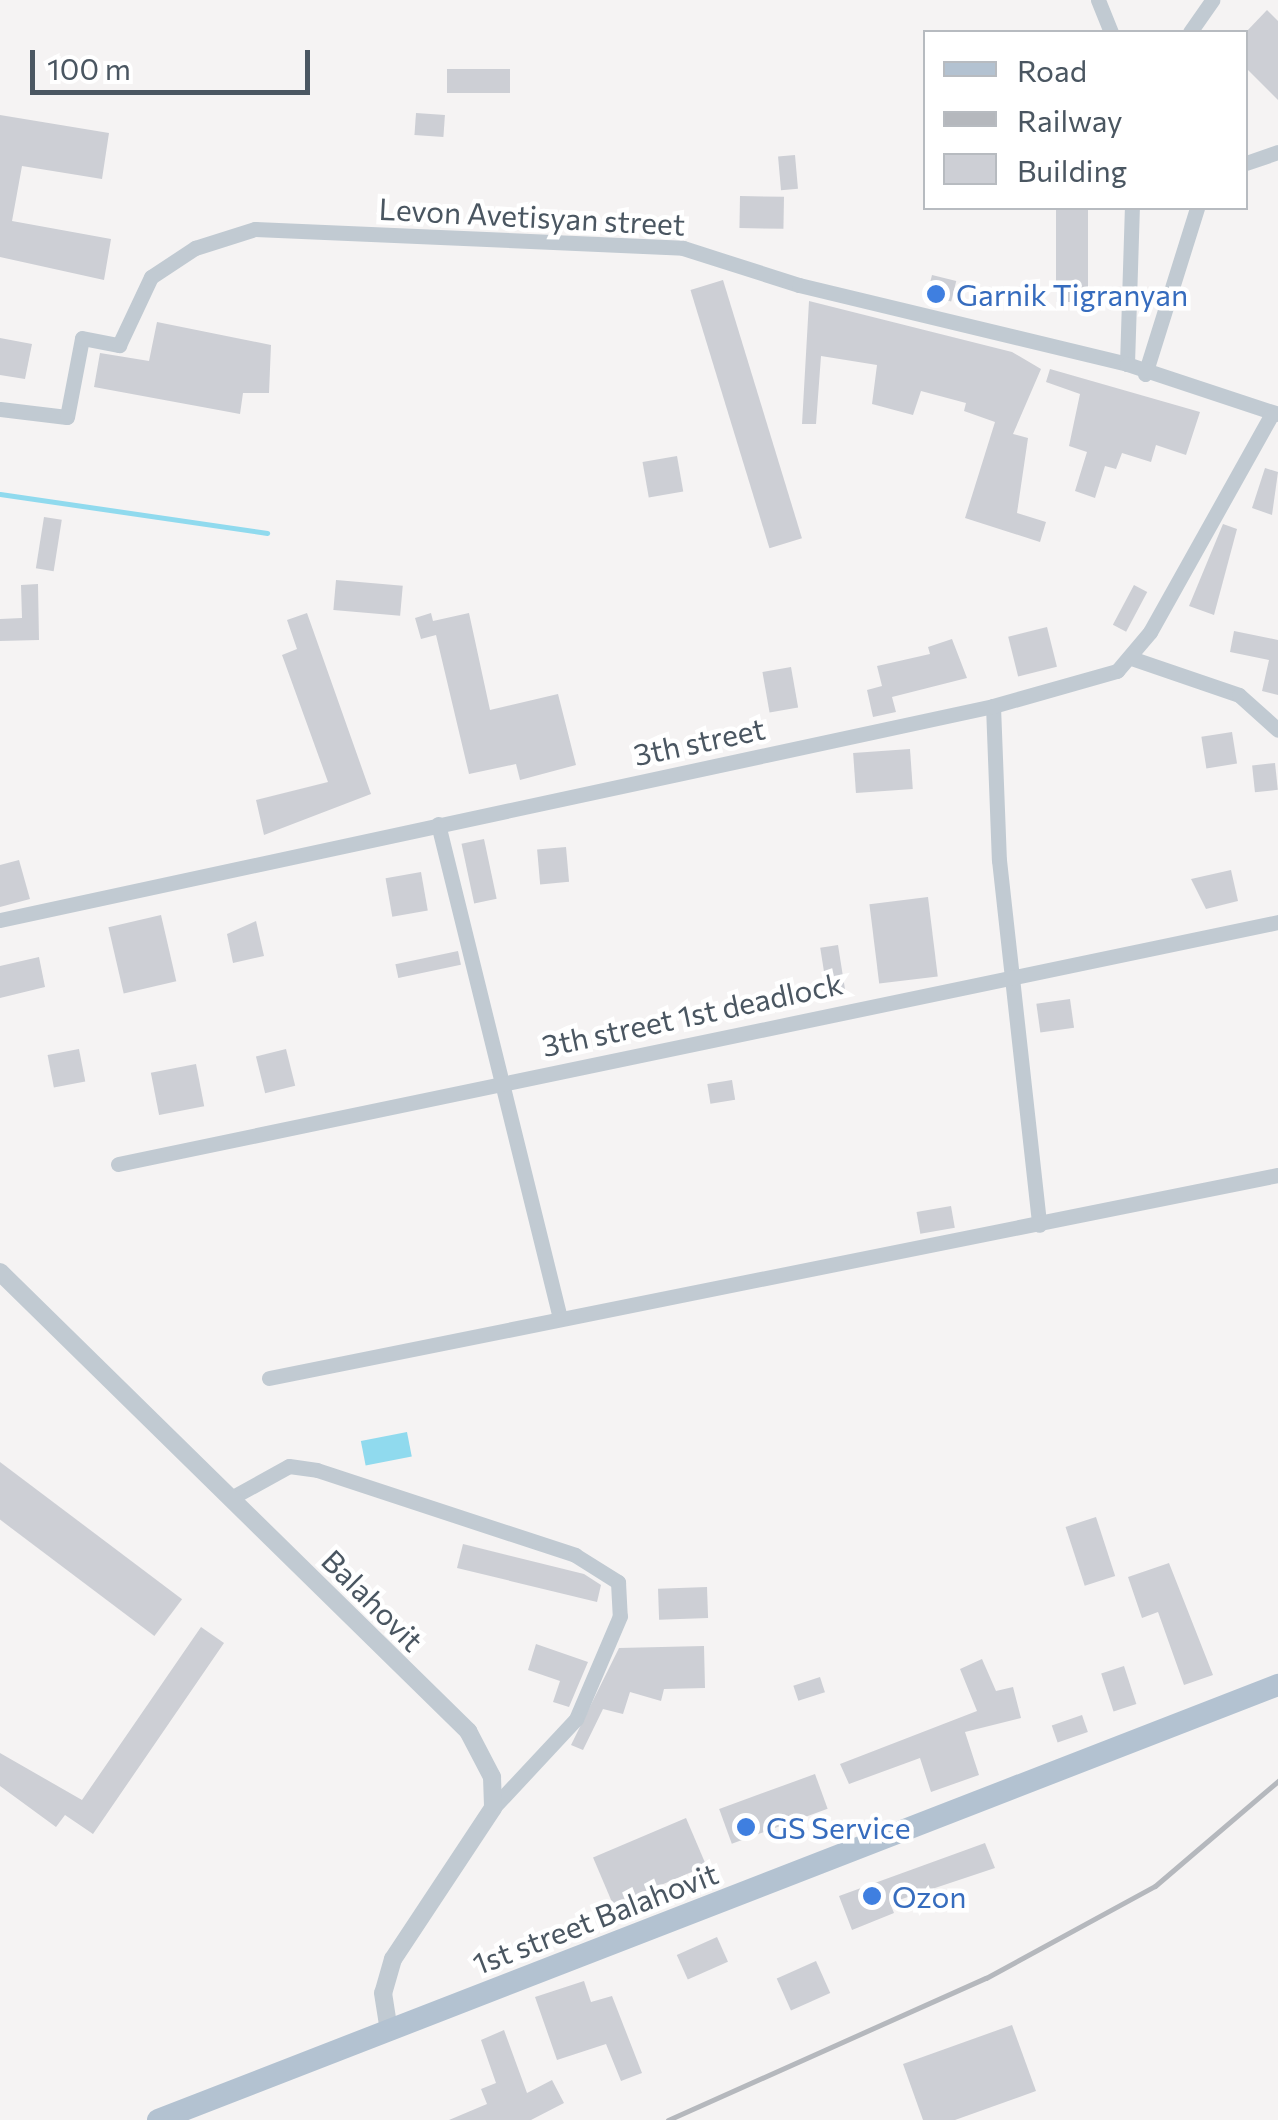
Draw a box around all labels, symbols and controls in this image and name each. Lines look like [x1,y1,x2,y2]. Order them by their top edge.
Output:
scale bar [35,30,315,92]
legend [923,30,1248,210]
text: 100 m [47,49,131,86]
text: Road [1017,51,1087,88]
text: Railway [1017,101,1123,138]
text: Building [1017,151,1127,188]
street label: Levon Avetisyan street [378,190,686,242]
place label: Garnik Tigranyan [956,276,1188,312]
marker: Garnik Tigranyan [925,283,947,305]
street label: 3th street [630,710,768,772]
street label: 3th street 1st deadlock [538,965,846,1063]
street label: Balahovit [315,1542,431,1658]
place label: GS Service [766,1809,910,1845]
marker: GS Service [735,1816,757,1838]
street label: 1st street Balahovit [467,1855,723,1981]
place label: Ozon [892,1878,966,1914]
marker: Ozon [861,1885,883,1907]

